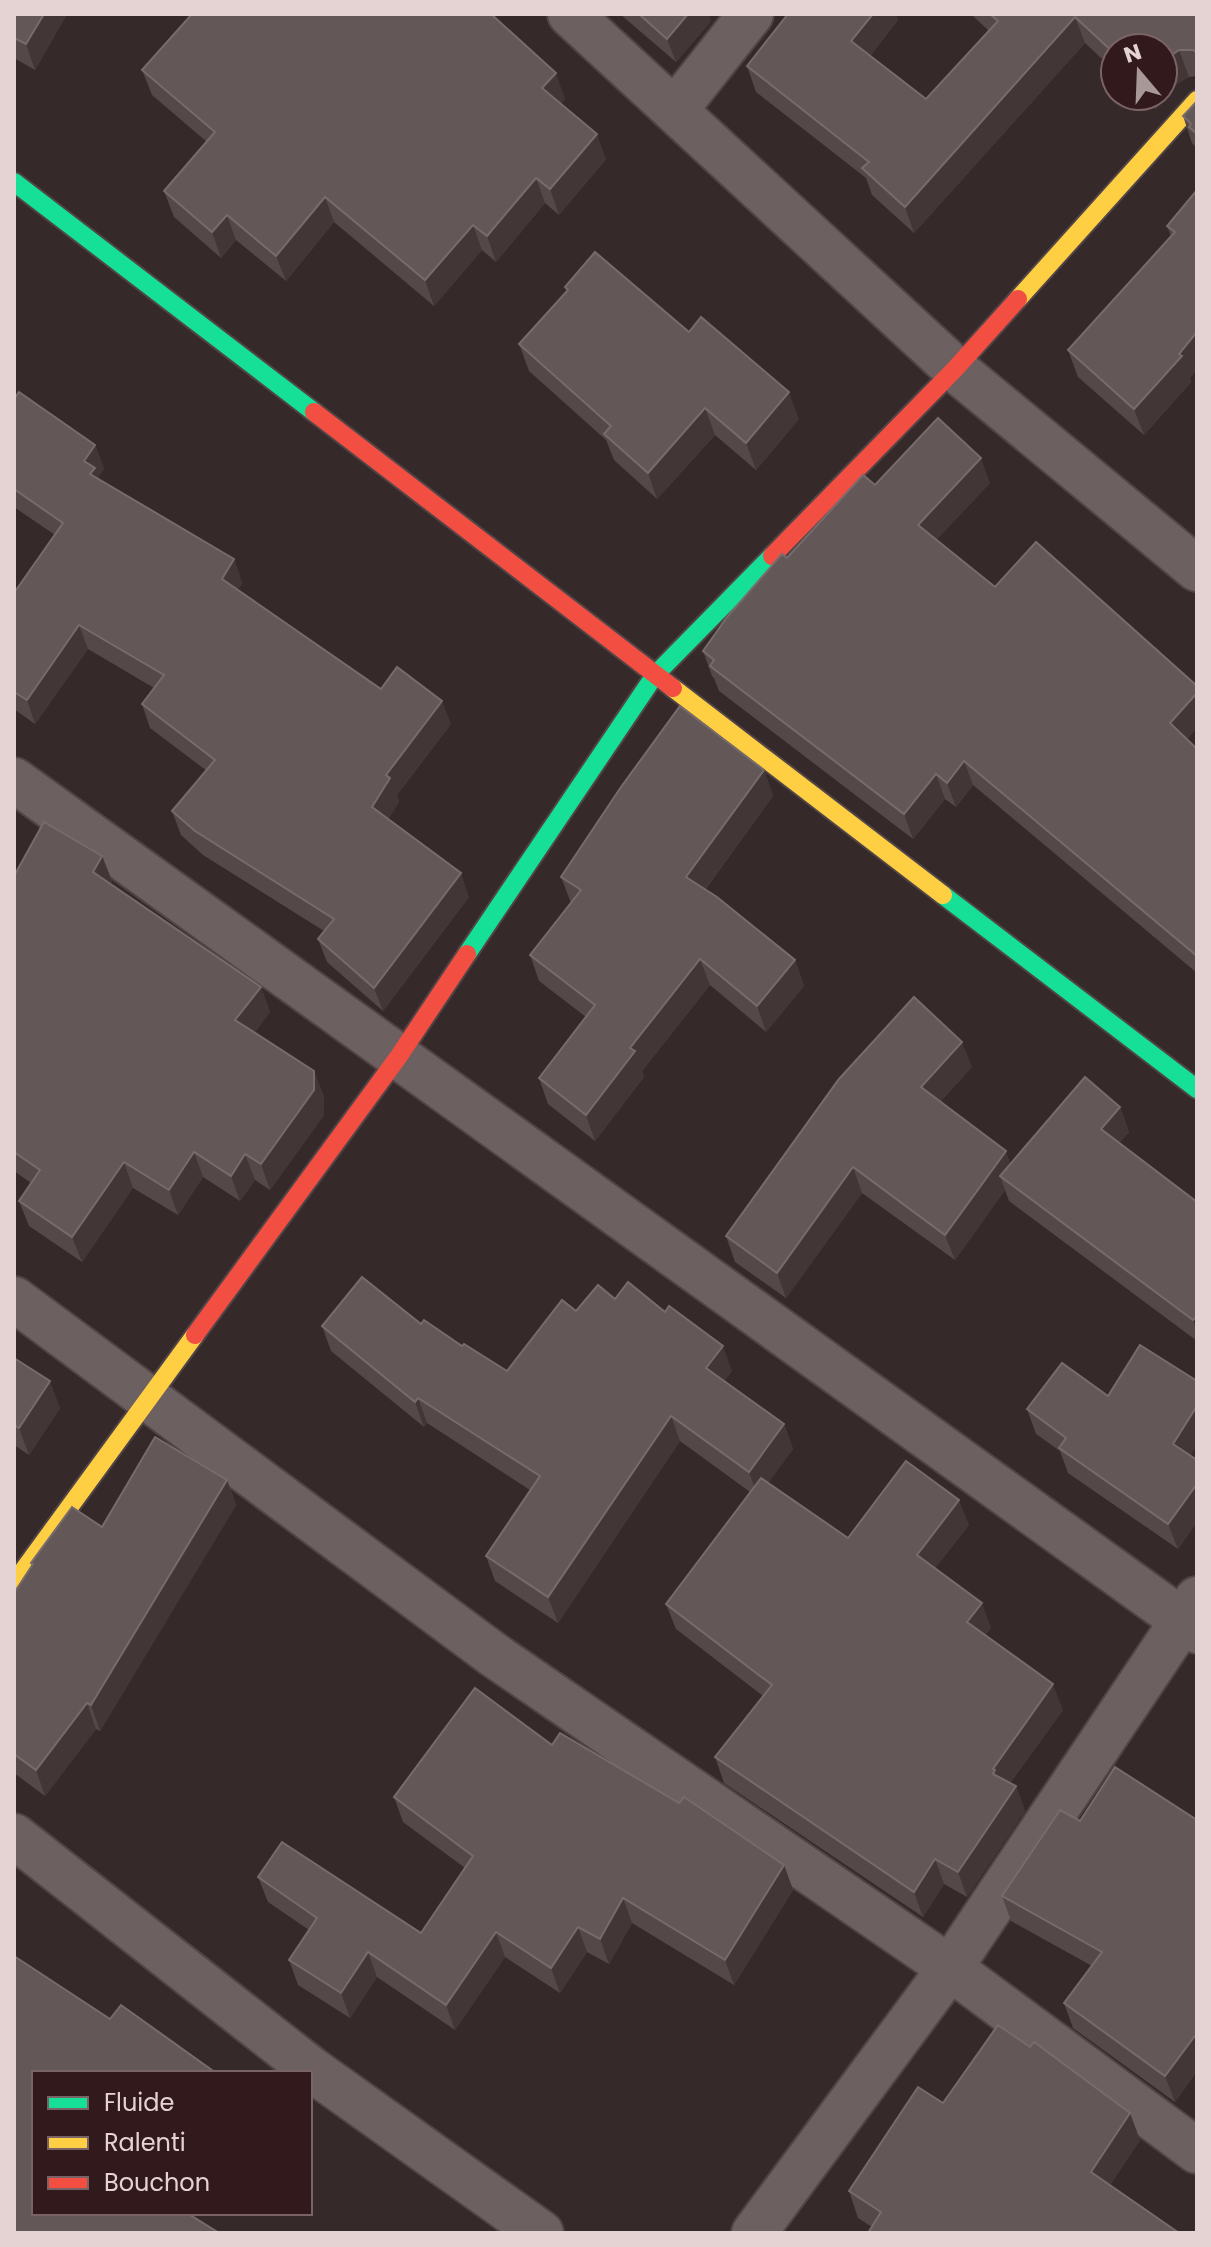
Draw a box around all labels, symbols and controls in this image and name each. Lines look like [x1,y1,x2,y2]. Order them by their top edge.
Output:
north arrow [1099,32,1179,112]
text: N [1120,36,1146,71]
legend [32,2071,312,2215]
text: Fluide [104,2086,174,2119]
text: Ralenti [104,2126,186,2159]
text: Bouchon [104,2166,210,2199]

